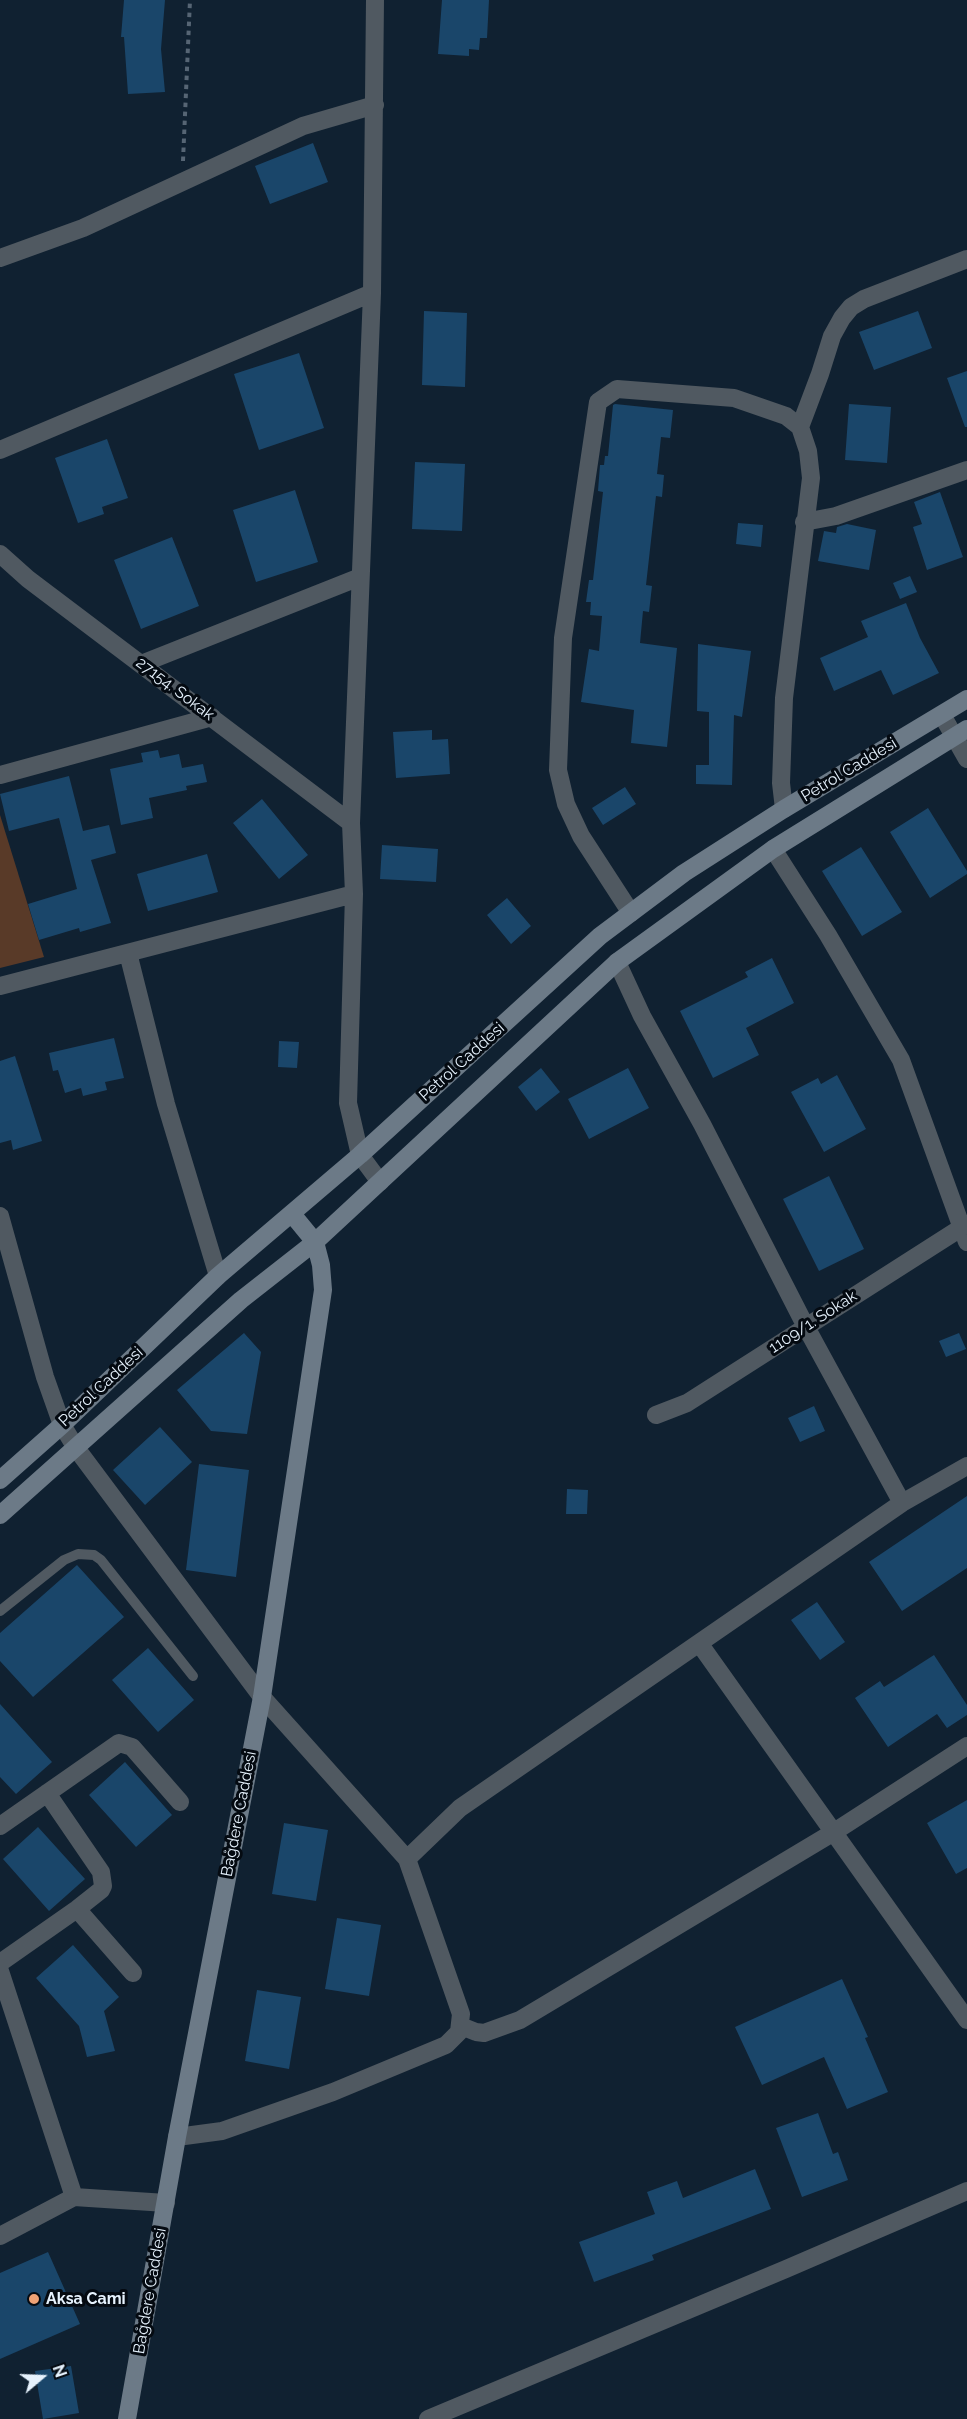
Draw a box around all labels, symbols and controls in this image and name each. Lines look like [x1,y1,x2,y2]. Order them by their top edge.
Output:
street label: 27154. Sokak [132,653,218,725]
street label: Petrol Caddesi [798,734,900,806]
street label: Petrol Caddesi [415,1019,509,1105]
street label: 1109/1. Sokak [765,1286,861,1358]
street label: Petrol Caddesi [55,1343,147,1431]
street label: Bağdere Caddesi [217,1750,261,1878]
street label: Bağdere Caddesi [129,2226,171,2356]
place label: Aksa Cami [46,2289,126,2309]
marker: Aksa Cami [27,2292,41,2306]
north arrow [12,2347,72,2407]
text: N [49,2362,70,2380]

